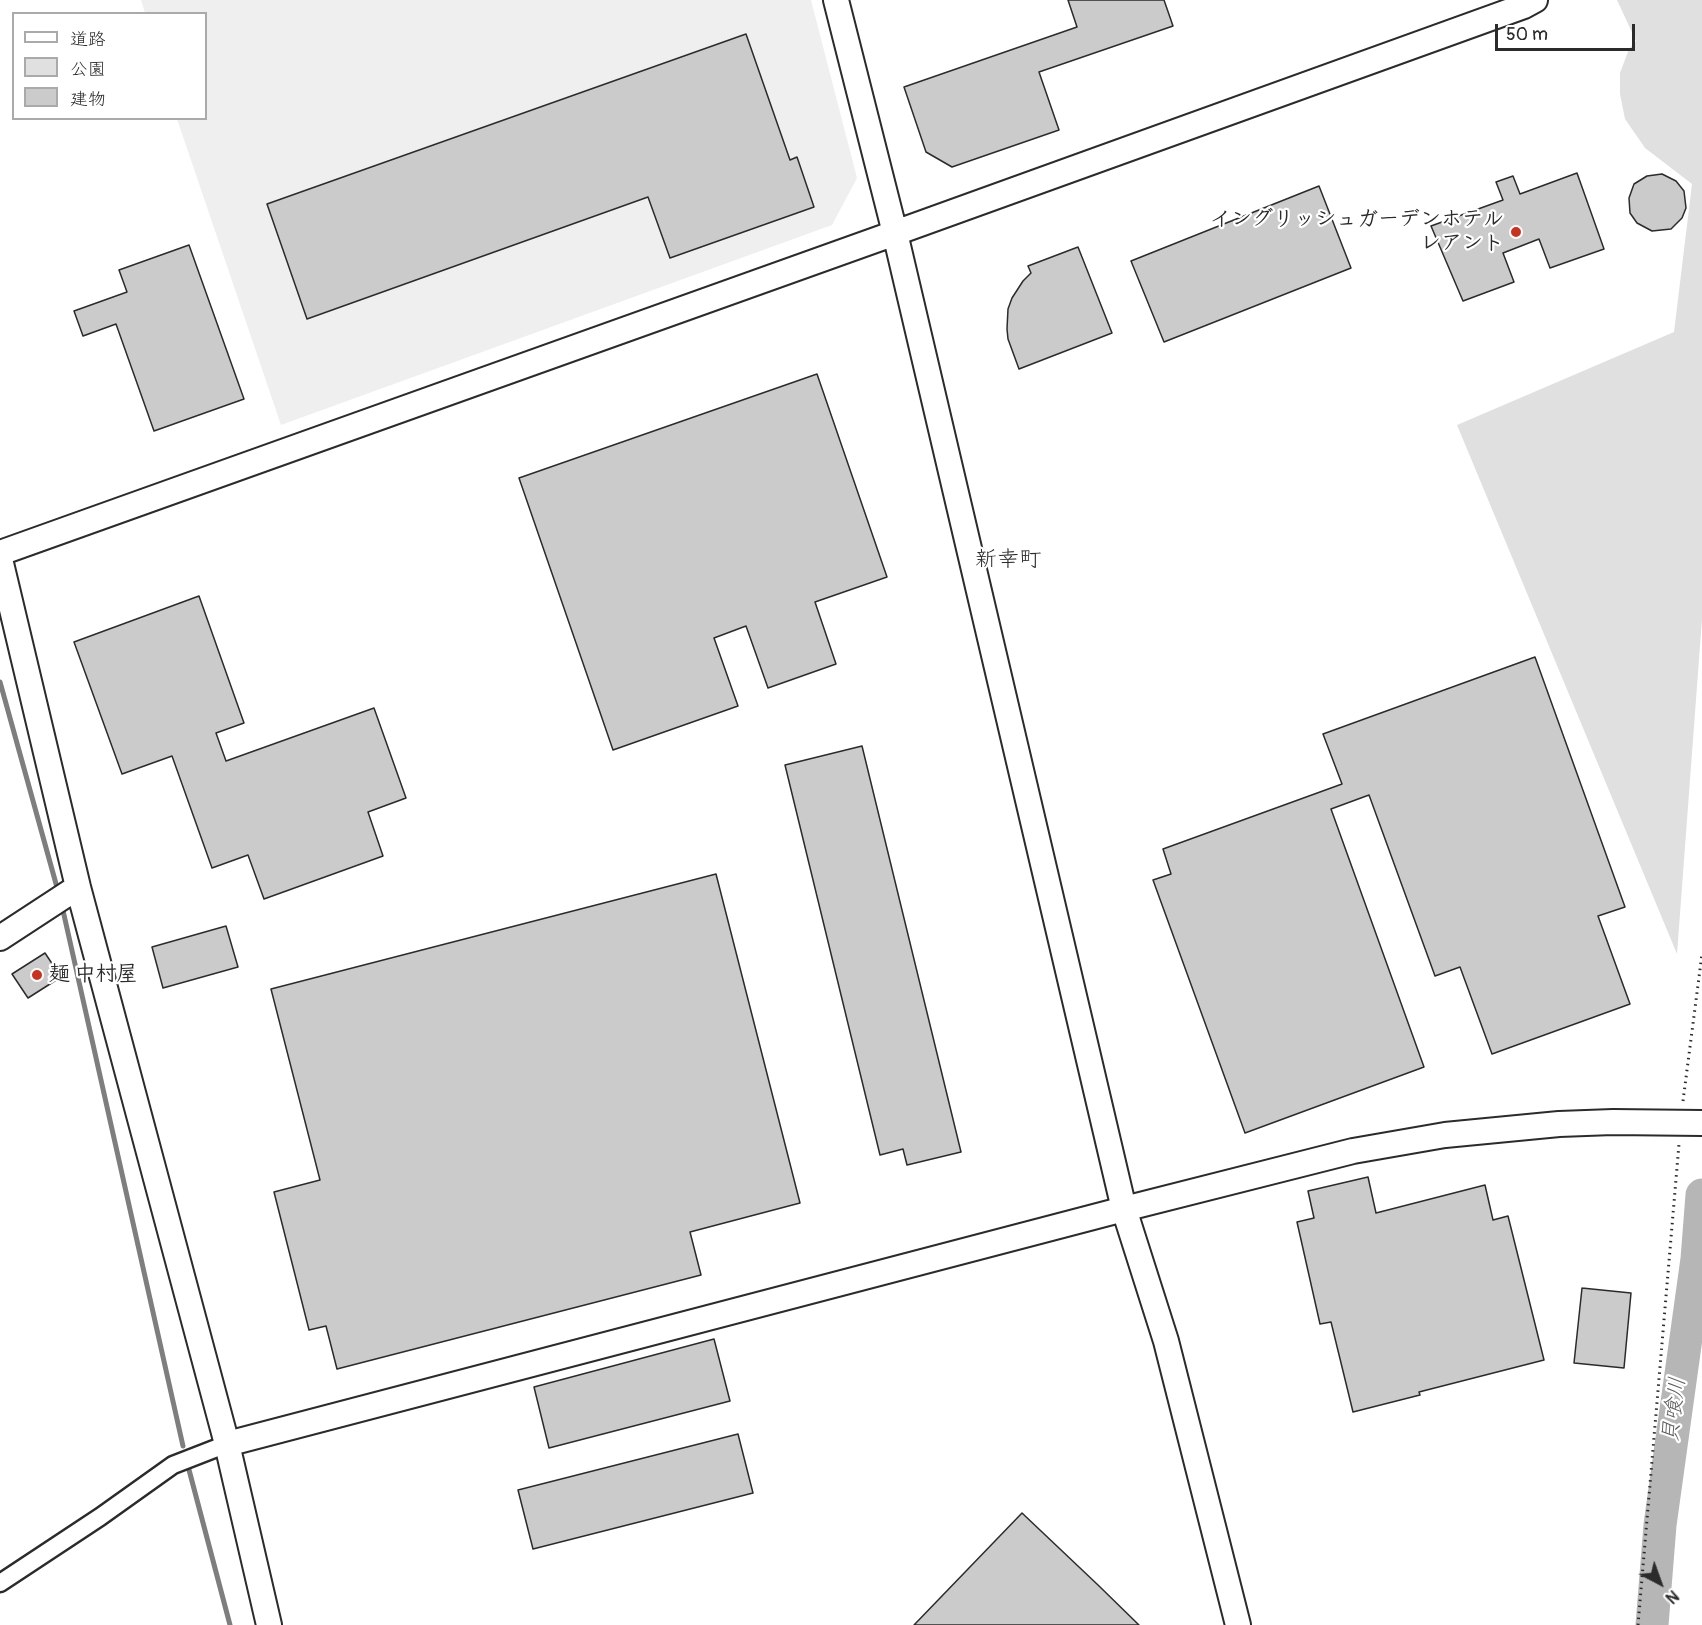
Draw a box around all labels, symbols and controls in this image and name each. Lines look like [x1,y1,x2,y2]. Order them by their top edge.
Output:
legend [12,12,207,120]
scale bar [1498,12,1638,50]
text: 50 m [1506,23,1548,46]
text: 道路 [70,28,106,51]
text: 公園 [70,58,106,81]
text: 建物 [70,88,106,111]
place label: イングリッシュガーデンホテル レアント [1210,207,1504,257]
marker: イングリッシュガーデンホテル レアント [1509,225,1523,239]
district label: 新幸町 [975,547,1041,573]
place label: 麺 中村屋 [49,962,138,988]
marker: 麺 中村屋 [30,968,44,982]
water label: 貝喰川 [1658,1376,1692,1444]
north arrow [1630,1553,1690,1613]
text: N [1661,1585,1682,1608]

